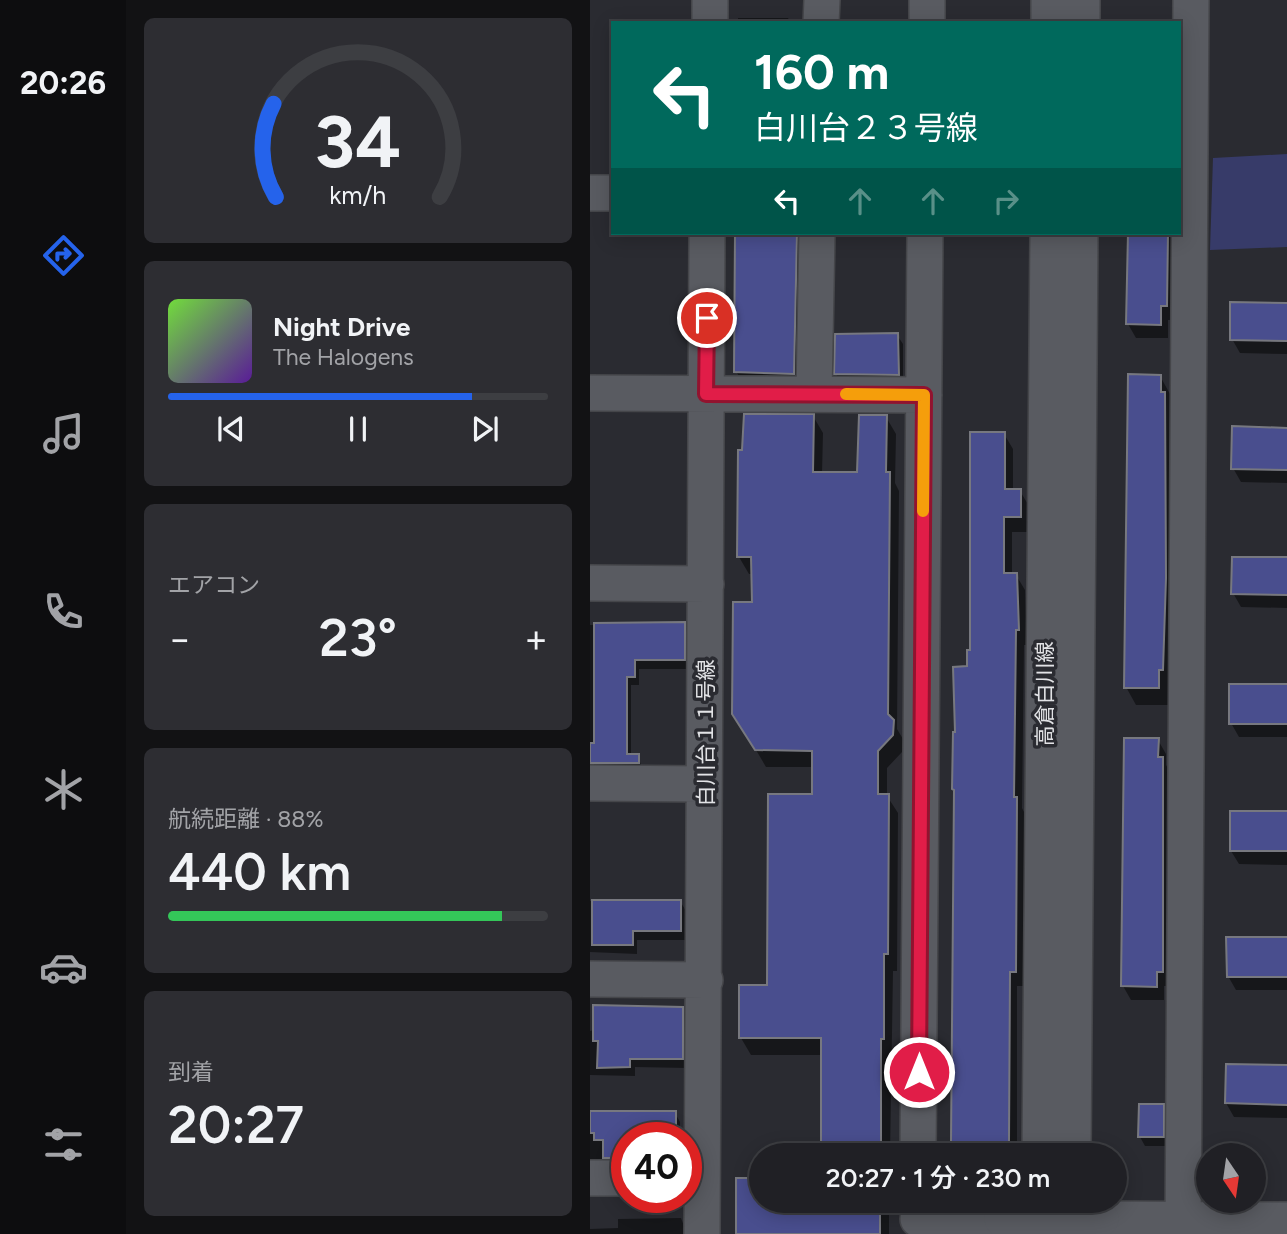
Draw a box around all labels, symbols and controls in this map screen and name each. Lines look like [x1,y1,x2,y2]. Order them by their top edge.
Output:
text: 160 m [754,42,889,101]
icon: left [639,49,730,140]
text: 20:26 [20,64,106,102]
text: 34 [315,98,401,185]
text: 白川台２３号線 [754,109,978,147]
text: km/h [329,179,387,209]
icon: left [768,182,806,220]
icon: ahead [841,182,879,220]
icon: ahead [914,182,952,220]
icon: right [987,182,1025,220]
icon: directions [39,231,88,280]
pin [677,288,737,348]
icon: arrive [688,299,726,337]
text: Night Drive [273,311,410,343]
text: The Halogens [273,343,414,371]
icon: music [39,409,88,458]
icon: previous [212,410,250,448]
icon: pause [339,410,377,448]
icon: next [466,410,504,448]
text: エアコン [168,571,260,599]
icon: phone [39,587,88,636]
text: 23° [319,607,397,669]
text: − [168,616,192,662]
text: + [524,616,548,662]
street label: 高倉白川線 [1032,642,1057,747]
street label: 白川台１１号線 [693,660,718,807]
icon: climate [39,765,88,814]
text: 航続距離 · 88% [168,805,324,833]
text: 440 km [168,841,351,903]
icon: car [39,943,88,992]
position arrow [882,1035,956,1109]
text: 到着 [168,1058,214,1086]
text: 20:27 [168,1094,304,1156]
icon: filters [39,1120,88,1169]
speed limit sign: 40 [611,1122,702,1213]
north arrow [1196,1143,1266,1213]
map controls [1196,1143,1266,1213]
text: 20:27 · 1 分 · 230 m [826,1162,1050,1194]

